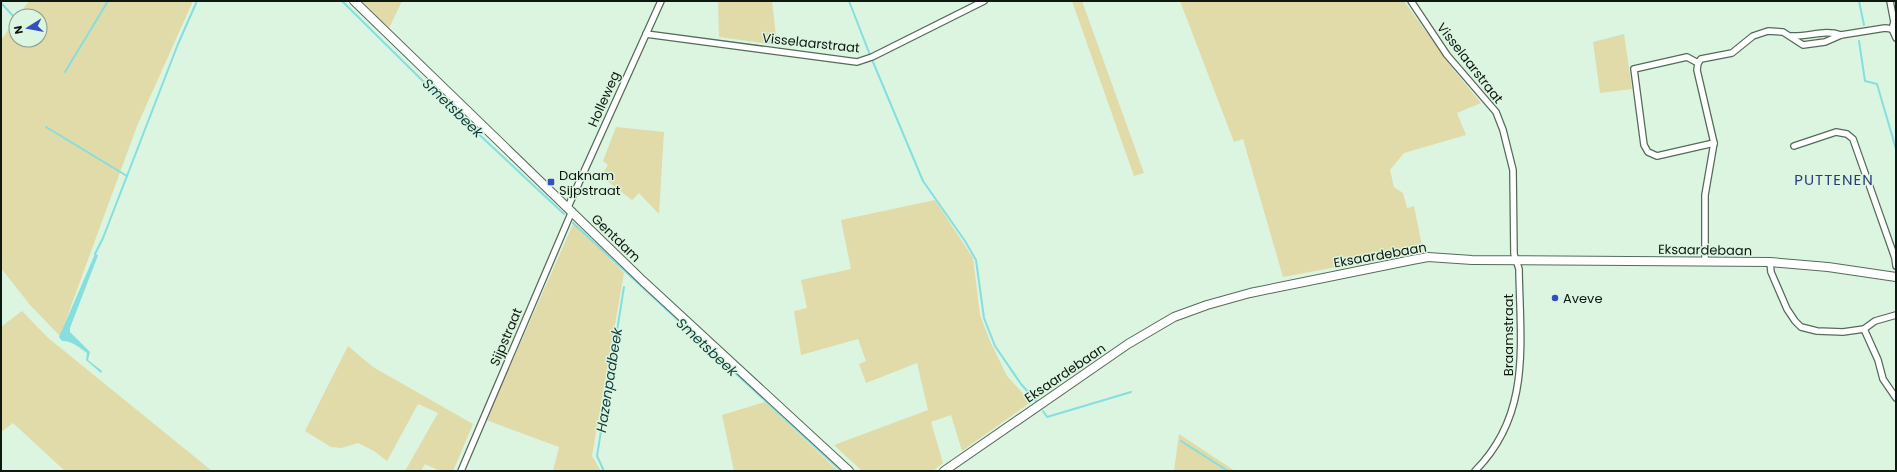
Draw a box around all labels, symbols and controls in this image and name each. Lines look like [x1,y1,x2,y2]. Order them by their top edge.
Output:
north arrow [8,8,48,48]
street label: Visselaarstraat [1432,19,1508,108]
text: N [10,24,27,35]
street label: Visselaarstraat [761,28,861,58]
street label: Holleweg [583,68,625,130]
water label: Smetsbeek [418,74,488,143]
place label: Daknam Sijpstraat [559,166,621,200]
district label: PUTTENEN [1794,169,1874,190]
marker: Daknam Sijpstraat [546,177,556,187]
street label: Gentdam [587,210,645,266]
street label: Eksaardebaan [1332,237,1428,273]
street label: Eksaardebaan [1658,240,1752,260]
place label: Aveve [1563,289,1602,308]
marker: Aveve [1550,293,1560,303]
street label: Braamstraat [1499,294,1518,376]
street label: Sijpstraat [485,305,527,369]
water label: Smetsbeek [672,313,743,381]
water label: Hazenpadbeek [591,326,627,434]
street label: Eksaardebaan [1021,339,1109,407]

